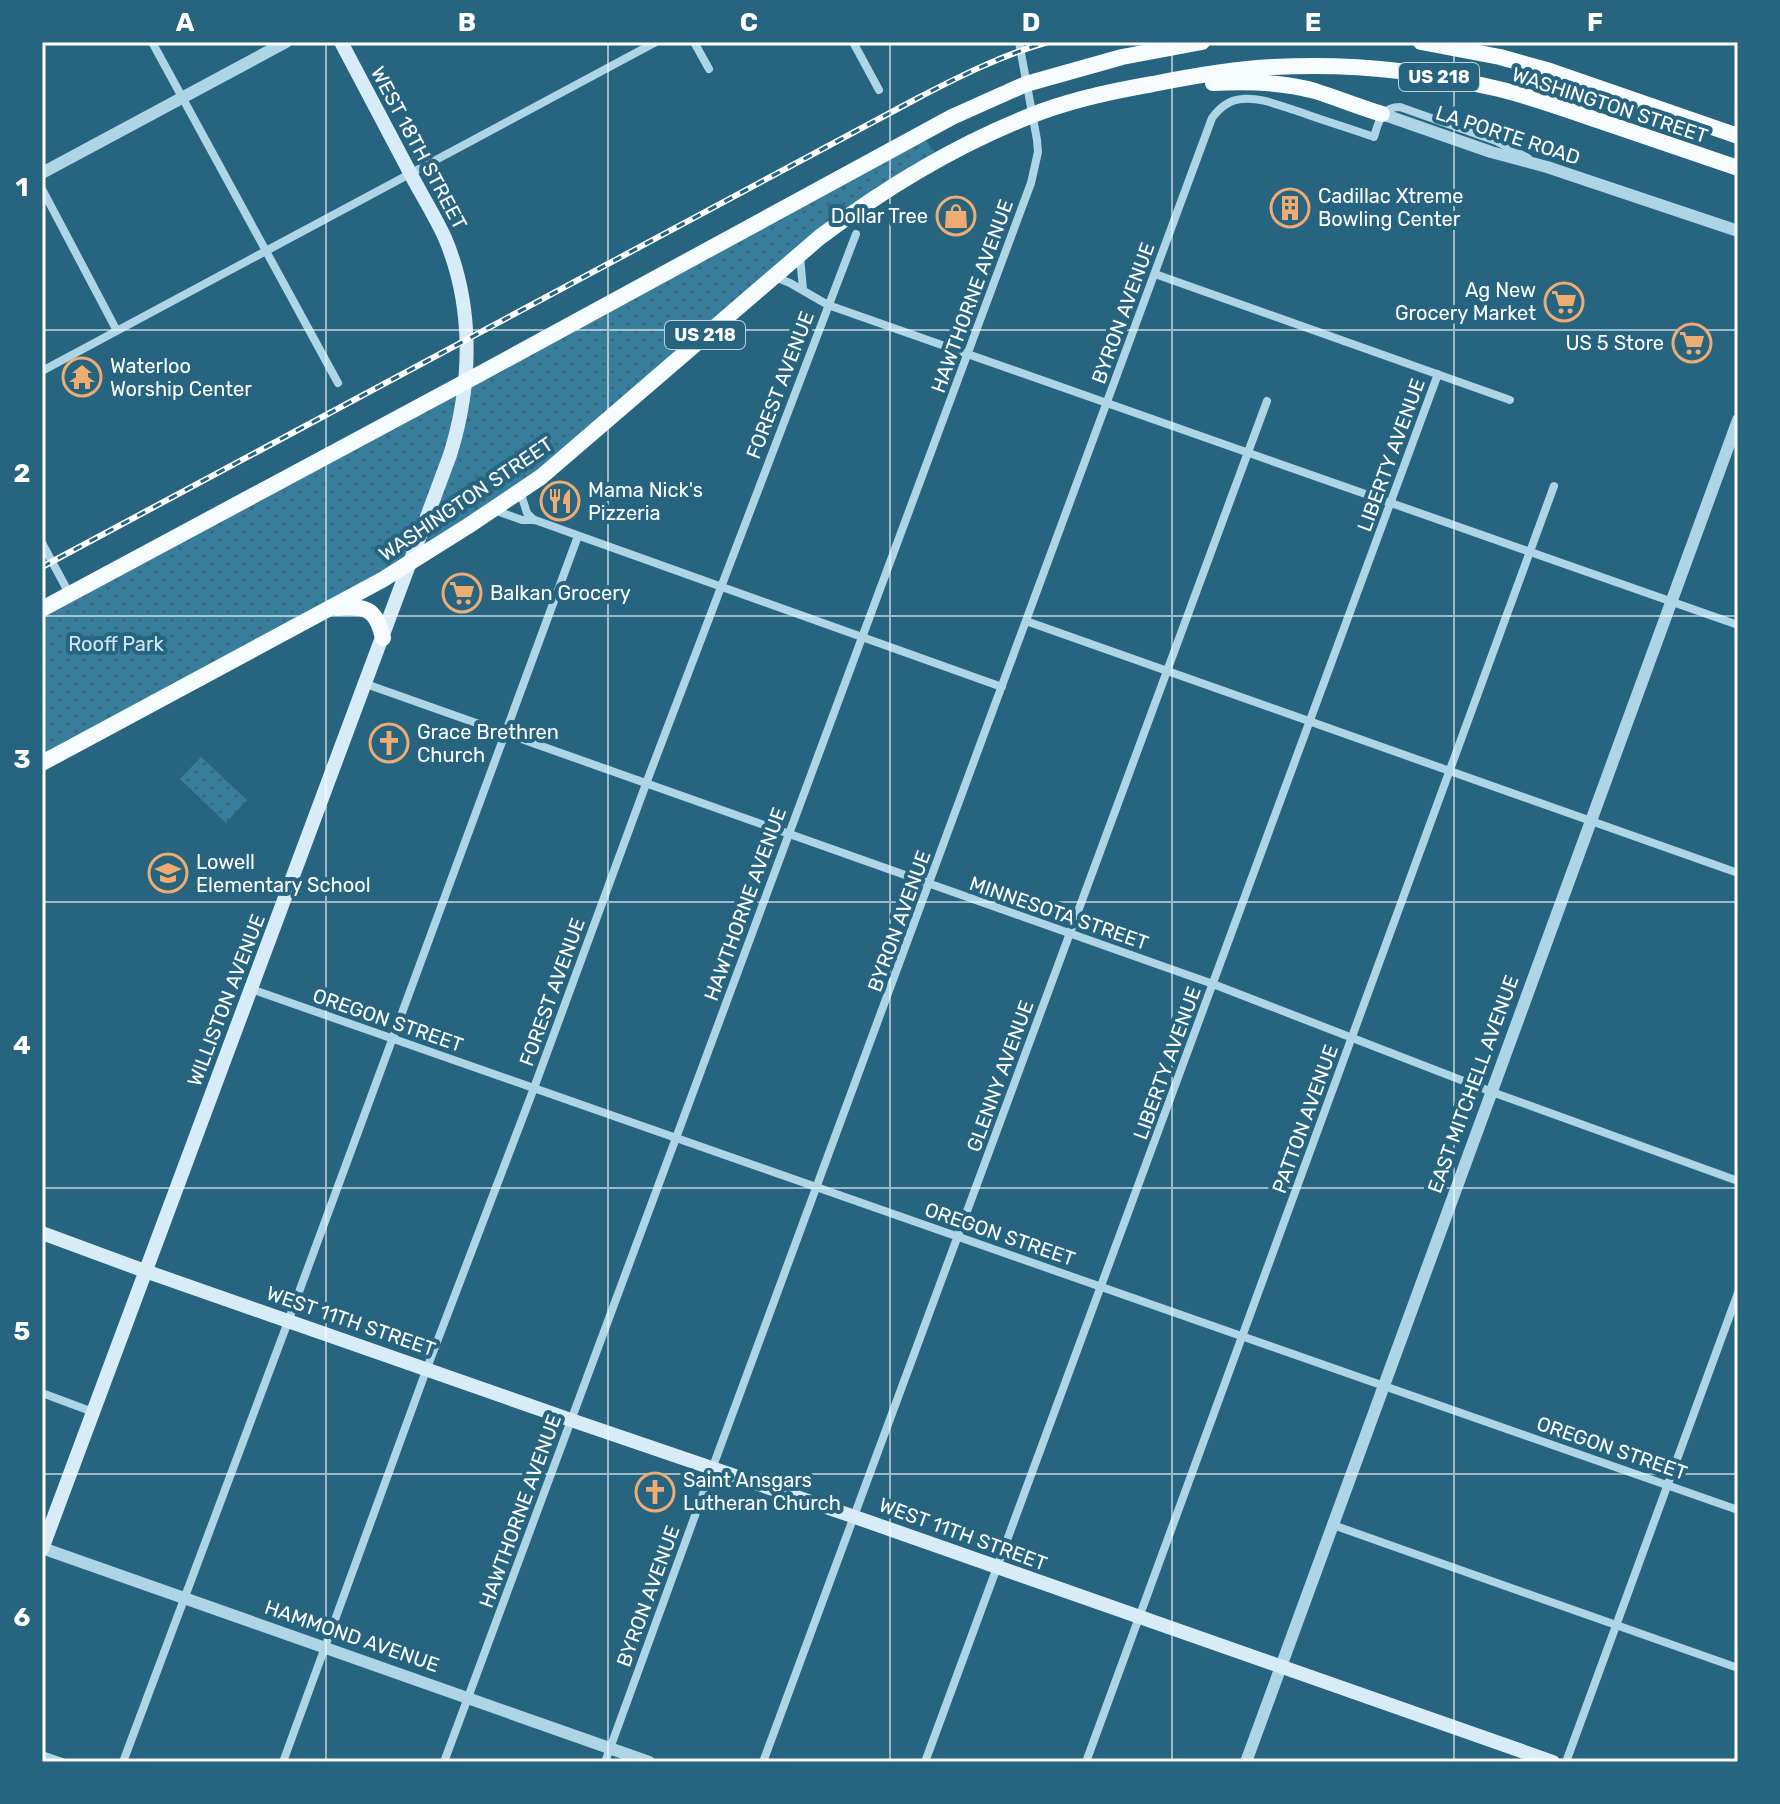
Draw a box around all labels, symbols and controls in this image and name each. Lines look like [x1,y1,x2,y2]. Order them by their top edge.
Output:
text: A [176,7,195,38]
text: B [458,7,476,38]
text: C [740,7,758,38]
text: D [1022,7,1040,38]
text: E [1305,7,1321,38]
text: F [1587,7,1603,38]
street label: WEST 18TH STREET [366,62,472,234]
street label: WASHINGTON STREET [1509,62,1711,148]
road number: US 218 [1399,63,1479,91]
street label: LA PORTE ROAD [1433,100,1583,170]
text: 1 [16,172,28,203]
place label: Cadillac Xtreme Bowling Center [1318,184,1464,231]
building icon: Cadillac Xtreme Bowling Center [1269,187,1311,229]
shop icon: Dollar Tree [935,195,977,237]
street label: HAWTHORNE AVENUE [926,196,1018,396]
place label: Dollar Tree [831,204,928,228]
street label: BYRON AVENUE [1086,239,1160,387]
place label: Ag New Grocery Market [1395,278,1536,325]
supermarket icon: Ag New Grocery Market [1543,281,1585,323]
street label: FOREST AVENUE [741,308,819,462]
road number: US 218 [665,321,745,349]
supermarket icon: US 5 Store [1671,322,1713,364]
place label: US 5 Store [1566,331,1664,355]
place label: Waterloo Worship Center [110,354,252,401]
temple icon: Waterloo Worship Center [61,356,103,398]
street label: LIBERTY AVENUE [1352,375,1430,535]
street label: WASHINGTON STREET [374,432,558,566]
text: 2 [14,458,30,489]
place label: Mama Nick's Pizzeria [588,478,703,525]
restaurant icon: Mama Nick's Pizzeria [539,480,581,522]
supermarket icon: Balkan Grocery [441,572,483,614]
place label: Balkan Grocery [490,581,631,605]
park label: Rooff Park [68,632,165,656]
place label: Grace Brethren Church [417,720,559,767]
church icon: Grace Brethren Church [368,722,410,764]
text: 3 [13,744,31,775]
street label: HAWTHORNE AVENUE [699,804,791,1004]
street label: BYRON AVENUE [862,847,936,995]
place label: Lowell Elementary School [196,850,371,897]
school or university icon: Lowell Elementary School [147,852,189,894]
street label: MINNESOTA STREET [966,871,1152,955]
street label: WILLISTON AVENUE [182,910,270,1090]
street label: FOREST AVENUE [514,915,590,1069]
street label: EAST MITCHELL AVENUE [1422,972,1524,1196]
street label: OREGON STREET [310,983,467,1057]
street label: LIBERTY AVENUE [1128,983,1206,1143]
street label: GLENNY AVENUE [961,997,1039,1155]
text: 4 [13,1030,31,1061]
street label: PATTON AVENUE [1267,1041,1343,1197]
street label: OREGON STREET [922,1197,1079,1271]
street label: WEST 11TH STREET [263,1281,439,1361]
text: 5 [14,1316,30,1347]
street label: HAWTHORNE AVENUE [474,1411,566,1611]
street label: OREGON STREET [1534,1411,1691,1485]
place label: Saint Ansgars Lutheran Church [683,1468,841,1515]
church icon: Saint Ansgars Lutheran Church [634,1471,676,1513]
street label: WEST 11TH STREET [876,1492,1051,1576]
street label: BYRON AVENUE [611,1522,685,1670]
street label: HAMMOND AVENUE [262,1595,442,1677]
text: 6 [14,1602,31,1633]

